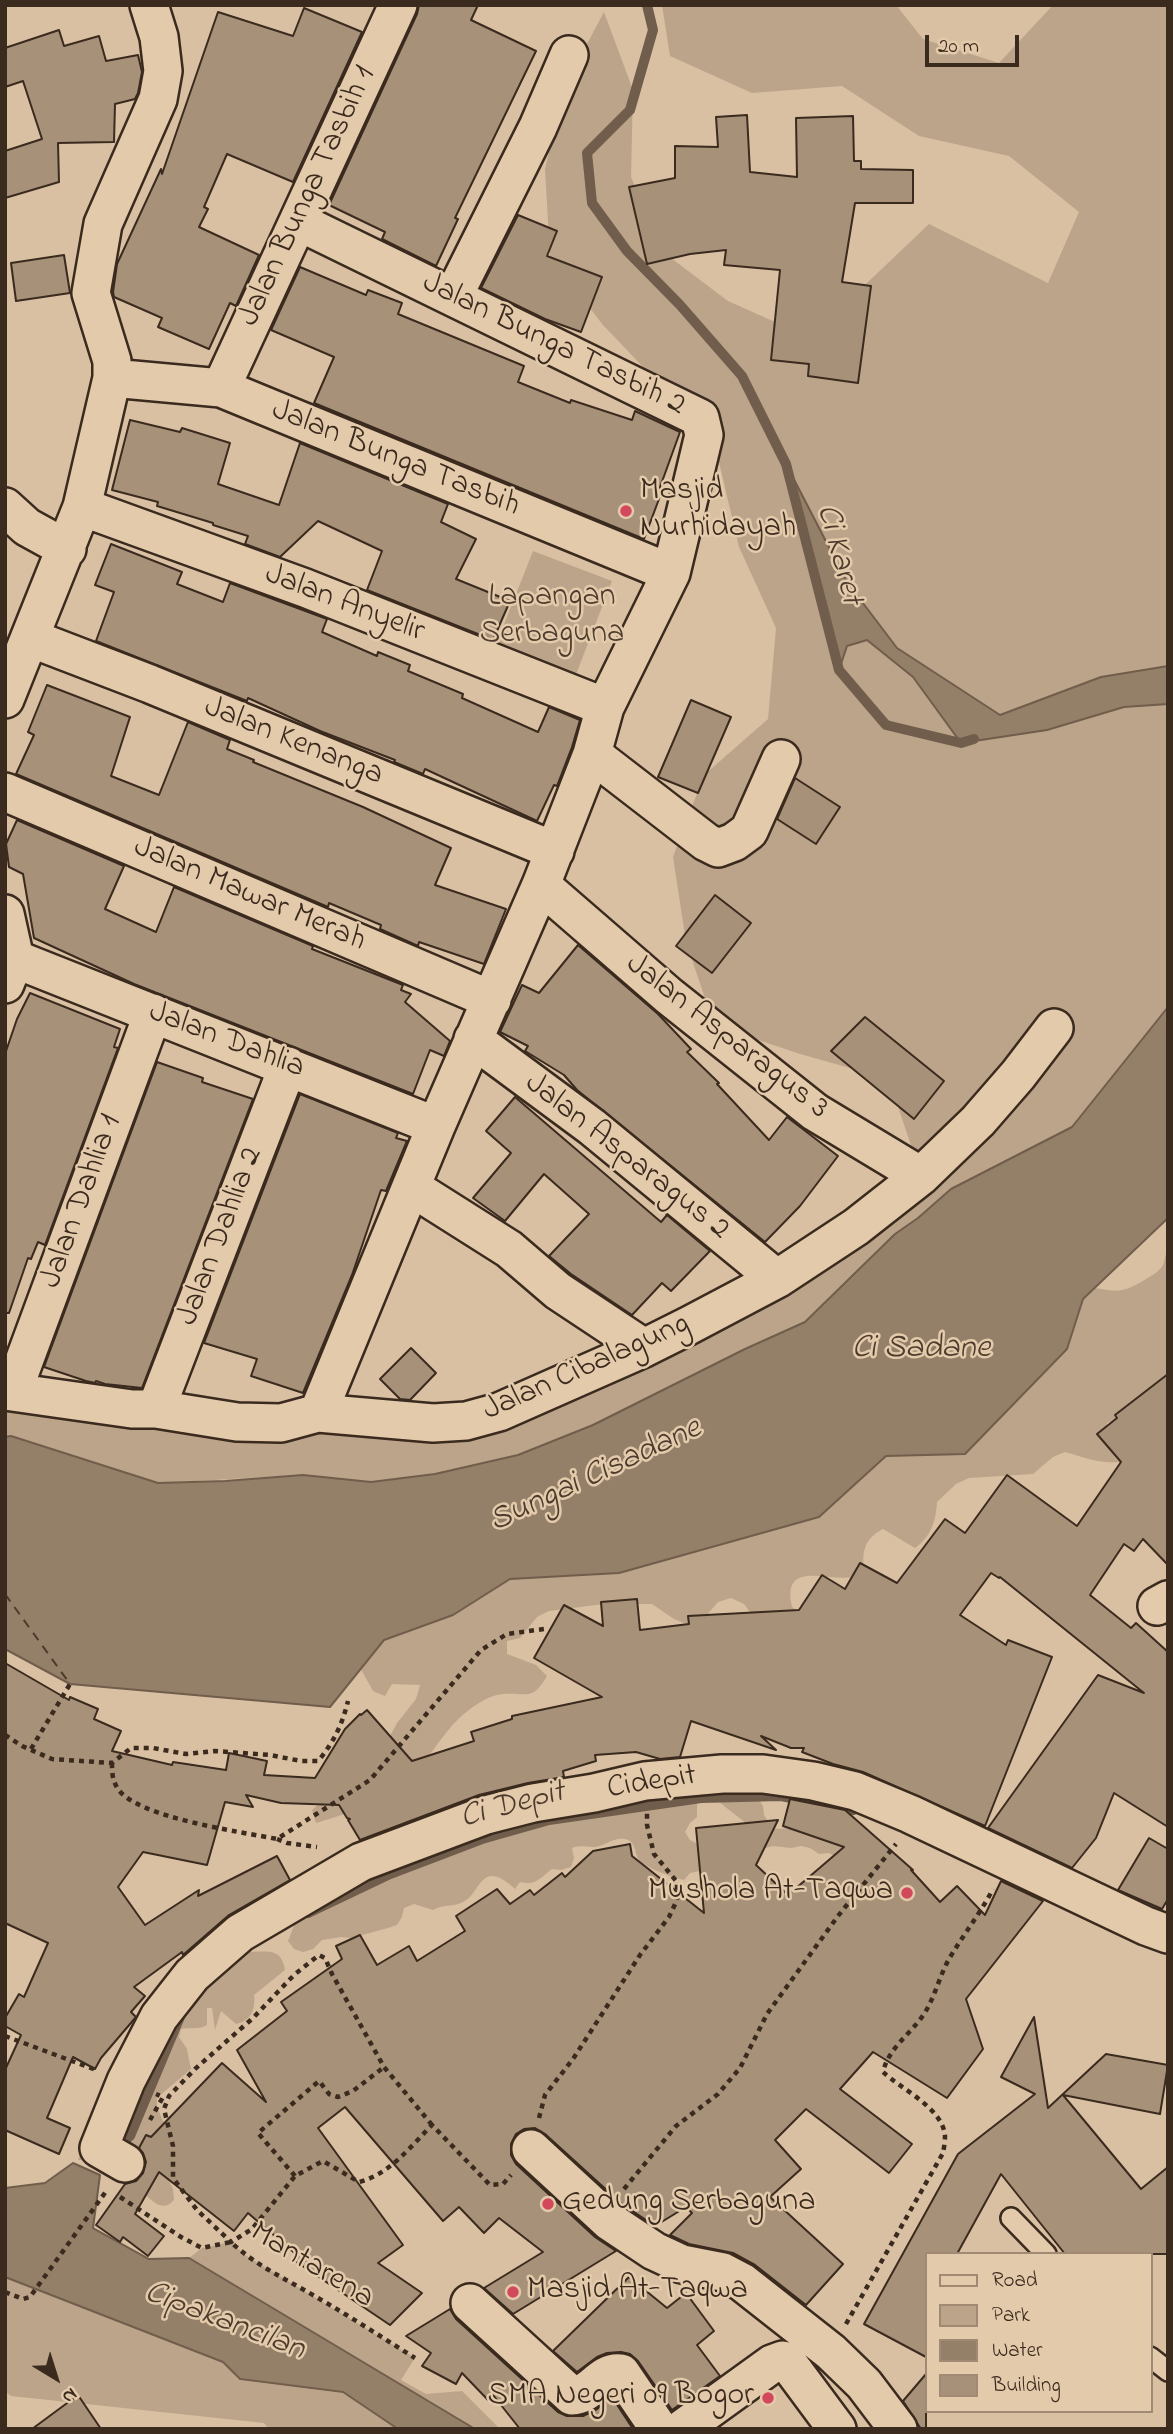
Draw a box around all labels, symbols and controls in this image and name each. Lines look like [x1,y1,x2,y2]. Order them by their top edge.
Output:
scale bar [928,21,1023,65]
text: 20 m [938,32,979,62]
street label: Jalan Bunga Tasbih 1 [232,61,386,333]
street label: Jalan Bunga Tasbih 2 [415,266,691,426]
street label: Jalan Bunga Tasbih [265,393,525,527]
place label: Masjid Nurhidayah [640,474,796,549]
water label: Ci Karet [805,501,869,609]
marker: Masjid Nurhidayah [618,503,634,519]
street label: Jalan Anyelir [259,557,429,653]
park label: Lapangan Serbaguna [480,580,624,655]
street label: Jalan Kenanga [198,690,388,796]
street label: Jalan Mawar Merah [127,830,371,962]
street label: Jalan Asparagus 3 [617,947,835,1129]
street label: Jalan Dahlia [143,995,309,1089]
street label: Jalan Asparagus 2 [516,1066,736,1250]
street label: Jalan Dahlia 1 [34,1110,132,1294]
street label: Jalan Dahlia 2 [170,1143,274,1331]
street label: Jalan Cibalagung [478,1306,696,1432]
water label: Ci Sadane [852,1331,990,1371]
water label: Sungai Cisadane [484,1411,708,1543]
street label: Cidepit [605,1758,699,1810]
water label: Ci Depit [457,1774,569,1840]
place label: Mushola At-Taqwa [648,1874,893,1912]
marker: Mushola At-Taqwa [899,1885,915,1901]
place label: Gedung Serbaguna [562,2185,815,2223]
marker: Gedung Serbaguna [540,2196,556,2212]
street label: Mantarena [242,2215,380,2319]
legend [925,2252,1152,2413]
text: Road [992,2266,1038,2296]
place label: Masjid At-Taqwa [527,2273,748,2311]
water label: Cipakancilan [138,2274,310,2372]
marker: Masjid At-Taqwa [505,2284,521,2300]
text: Park [992,2301,1030,2331]
text: Water [992,2336,1043,2366]
north arrow [21,2343,91,2413]
text: Building [992,2371,1061,2401]
place label: SMA Negeri 09 Bogor [487,2379,754,2417]
text: N [56,2380,83,2410]
marker: SMA Negeri 09 Bogor [760,2390,776,2406]

